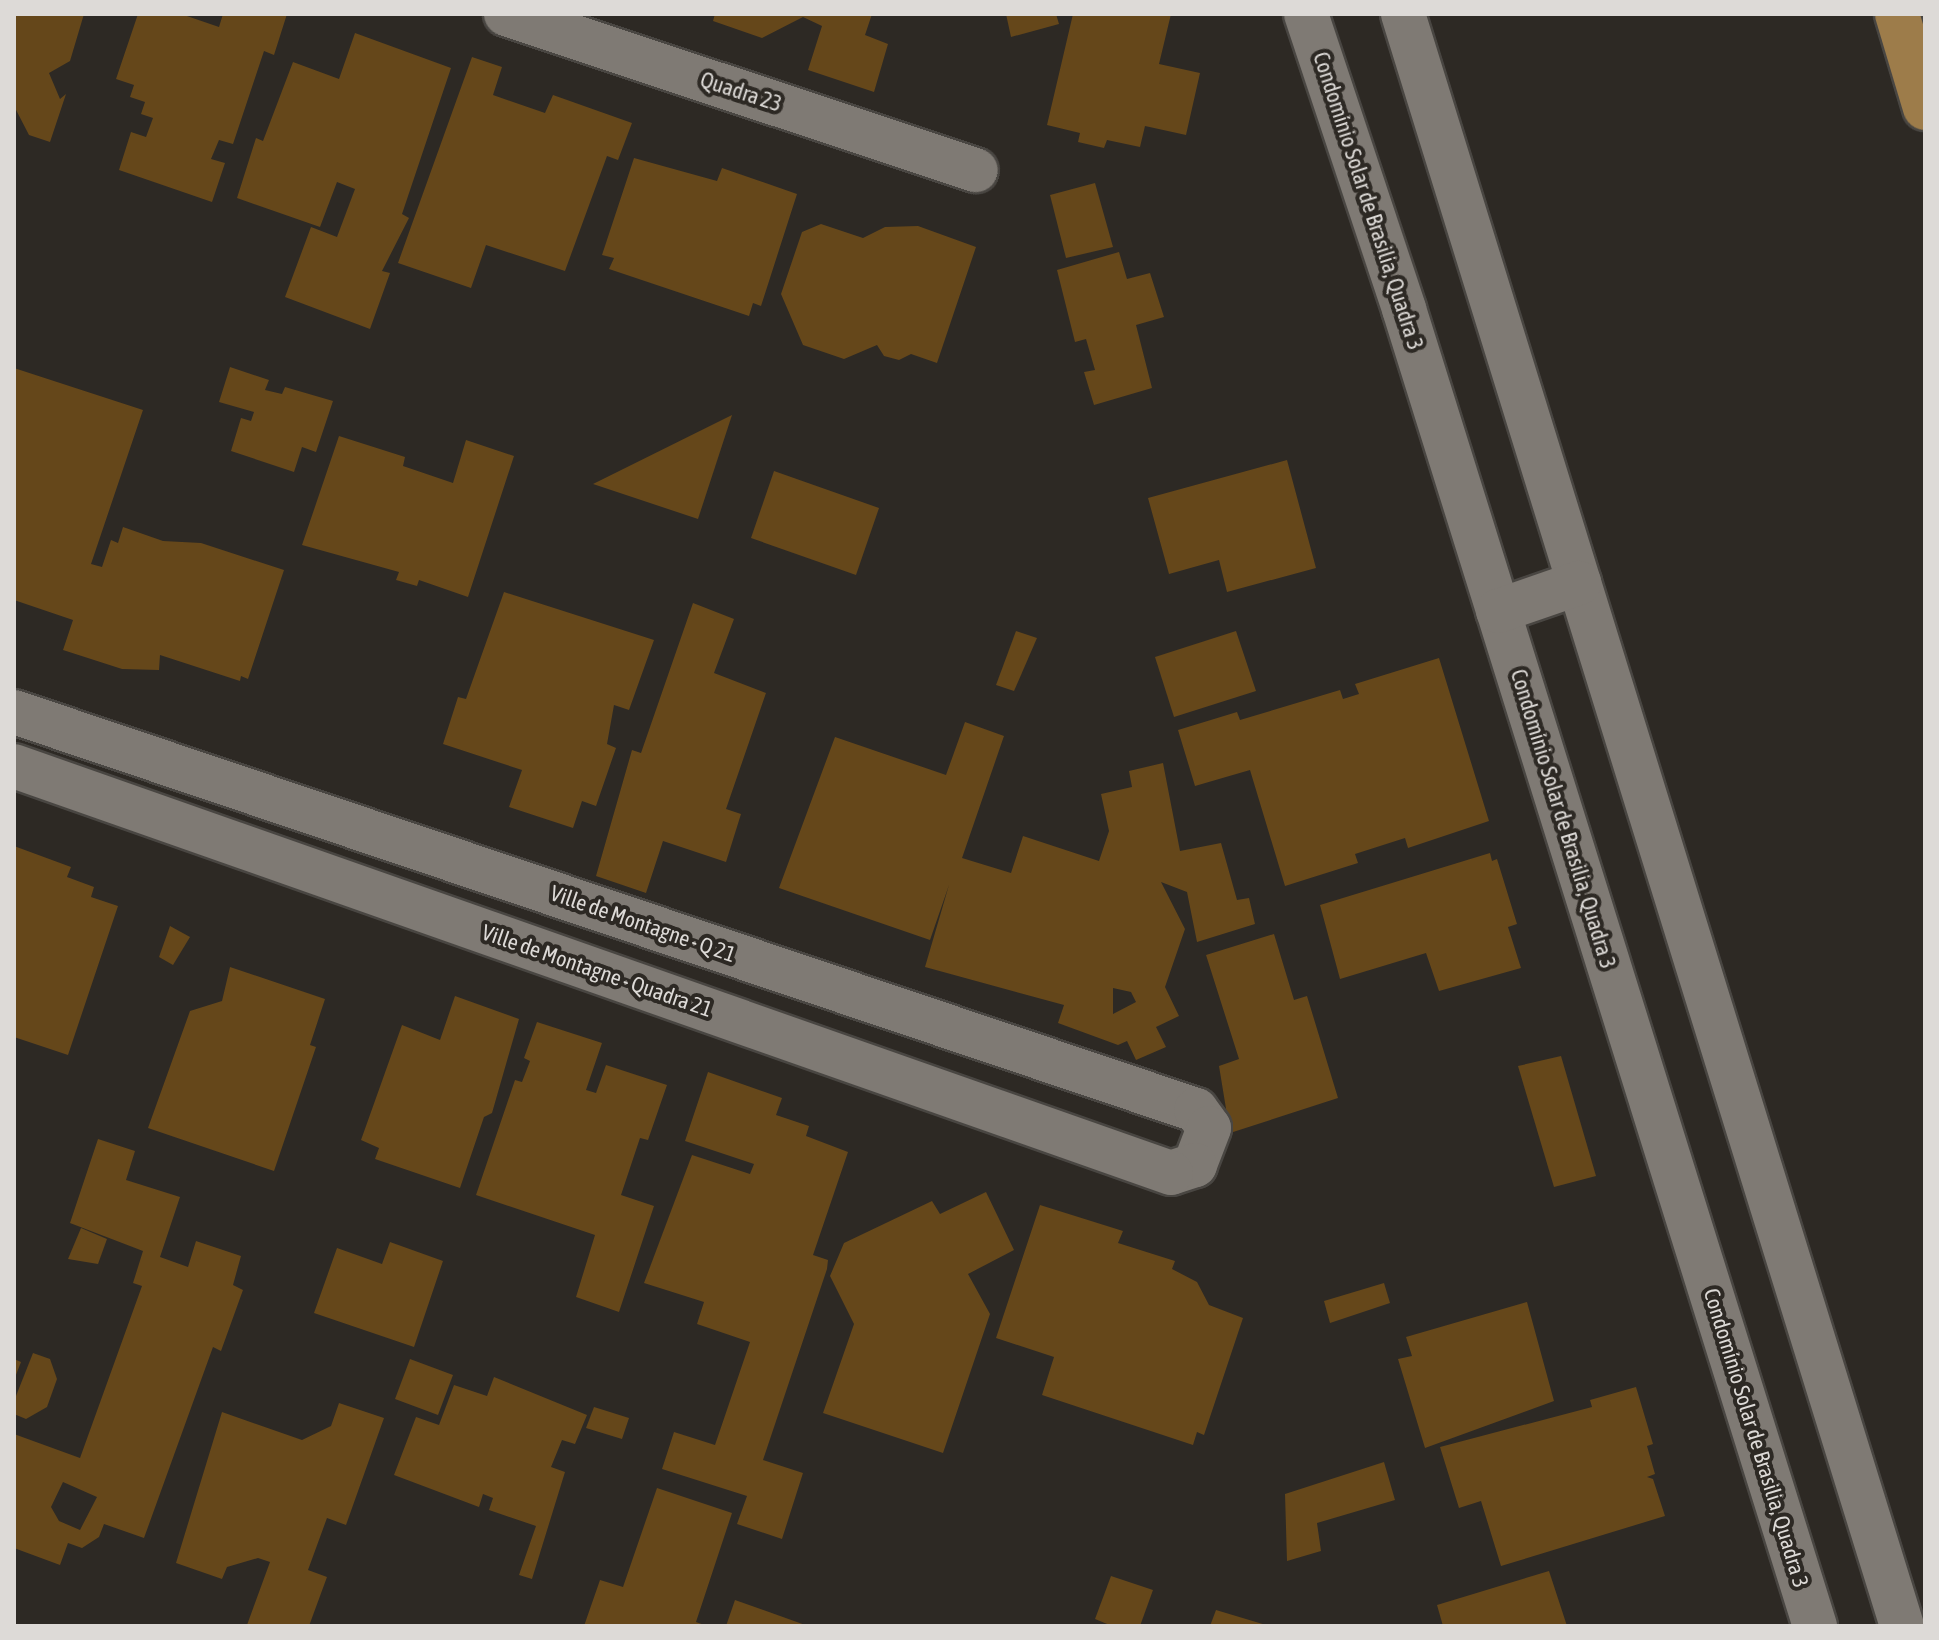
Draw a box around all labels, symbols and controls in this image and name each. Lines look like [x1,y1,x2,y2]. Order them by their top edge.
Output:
street label: Condomínio Solar de Brasilia, Quadra 3 [1307,49,1429,353]
street label: Quadra 23 [697,66,785,118]
street label: Condomínio Solar de Brasilia, Quadra 3 [1505,666,1621,972]
street label: Ville de Montagne - Q 21 [547,880,739,968]
street label: Ville de Montagne - Quadra 21 [478,919,716,1023]
street label: Condomínio Solar de Brasilia, Quadra 3 [1698,1285,1814,1591]

